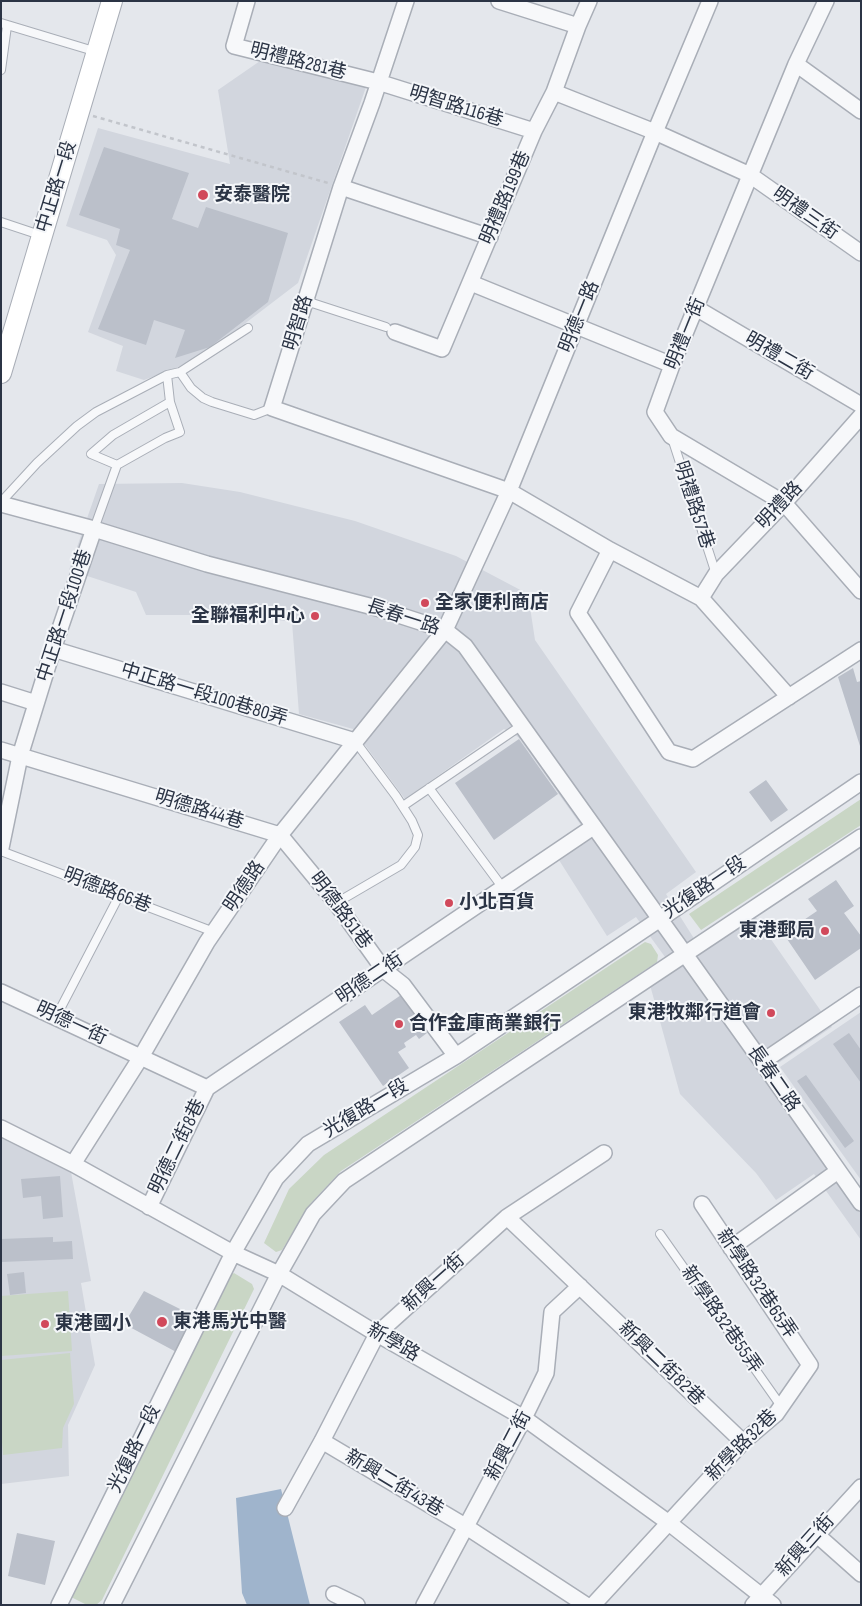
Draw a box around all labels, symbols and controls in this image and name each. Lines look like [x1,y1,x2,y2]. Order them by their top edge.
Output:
street label: 明禮路281巷 [247,39,349,85]
street label: 明智路116巷 [406,82,506,132]
street label: 中正路一段 [32,138,82,236]
street label: 明禮路199巷 [476,148,536,248]
street label: 明禮三街 [767,183,843,245]
place label: 安泰醫院 [214,184,290,206]
marker: 安泰醫院 [196,188,210,202]
street label: 明德一路 [555,277,605,357]
street label: 明智路 [280,292,318,354]
street label: 明禮一街 [661,294,711,374]
street label: 明禮二街 [740,328,818,386]
street label: 明禮路57巷 [668,458,718,552]
street label: 明禮路 [752,477,808,535]
street label: 中正路一段100巷 [33,547,97,685]
place label: 全家便利商店 [435,592,549,614]
street label: 長春一路 [363,595,443,641]
marker: 全家便利商店 [419,597,431,609]
place label: 全聯福利中心 [191,605,305,627]
marker: 全聯福利中心 [309,610,321,622]
street label: 中正路一段100巷80弄 [118,659,290,731]
street label: 明德路44巷 [152,786,246,834]
street label: 光復路一段 [659,852,751,924]
street label: 明德路 [220,857,270,917]
street label: 明德路66巷 [60,864,154,918]
street label: 明德路51巷 [304,868,376,954]
place label: 小北百貨 [459,892,535,914]
marker: 小北百貨 [443,897,455,909]
place label: 東港郵局 [739,920,815,942]
marker: 東港郵局 [819,925,831,937]
street label: 明德二街 [332,948,408,1010]
street label: 明德一街 [32,998,110,1050]
place label: 東港牧鄰行道會 [628,1002,761,1024]
marker: 東港牧鄰行道會 [765,1007,777,1019]
place label: 合作金庫商業銀行 [409,1013,561,1035]
marker: 合作金庫商業銀行 [393,1018,405,1030]
street label: 長春二路 [742,1041,804,1117]
street label: 光復路一段 [319,1075,413,1143]
street label: 明德二街8巷 [145,1096,211,1198]
street label: 新學路32巷65弄 [711,1225,801,1343]
street label: 新興一街 [398,1249,470,1317]
street label: 新學路32巷55弄 [676,1262,766,1378]
place label: 東港馬光中醫 [173,1311,287,1333]
place label: 東港國小 [55,1313,131,1335]
marker: 東港馬光中醫 [155,1315,169,1329]
street label: 新興二街82巷 [613,1317,709,1411]
marker: 東港國小 [39,1318,51,1330]
street label: 新學路 [363,1319,423,1367]
street label: 光復路一段 [104,1401,166,1497]
street label: 新學路32巷 [701,1405,783,1487]
street label: 新興二街 [481,1407,537,1485]
street label: 新興二街43巷 [341,1446,447,1522]
street label: 新興三街 [772,1510,840,1582]

